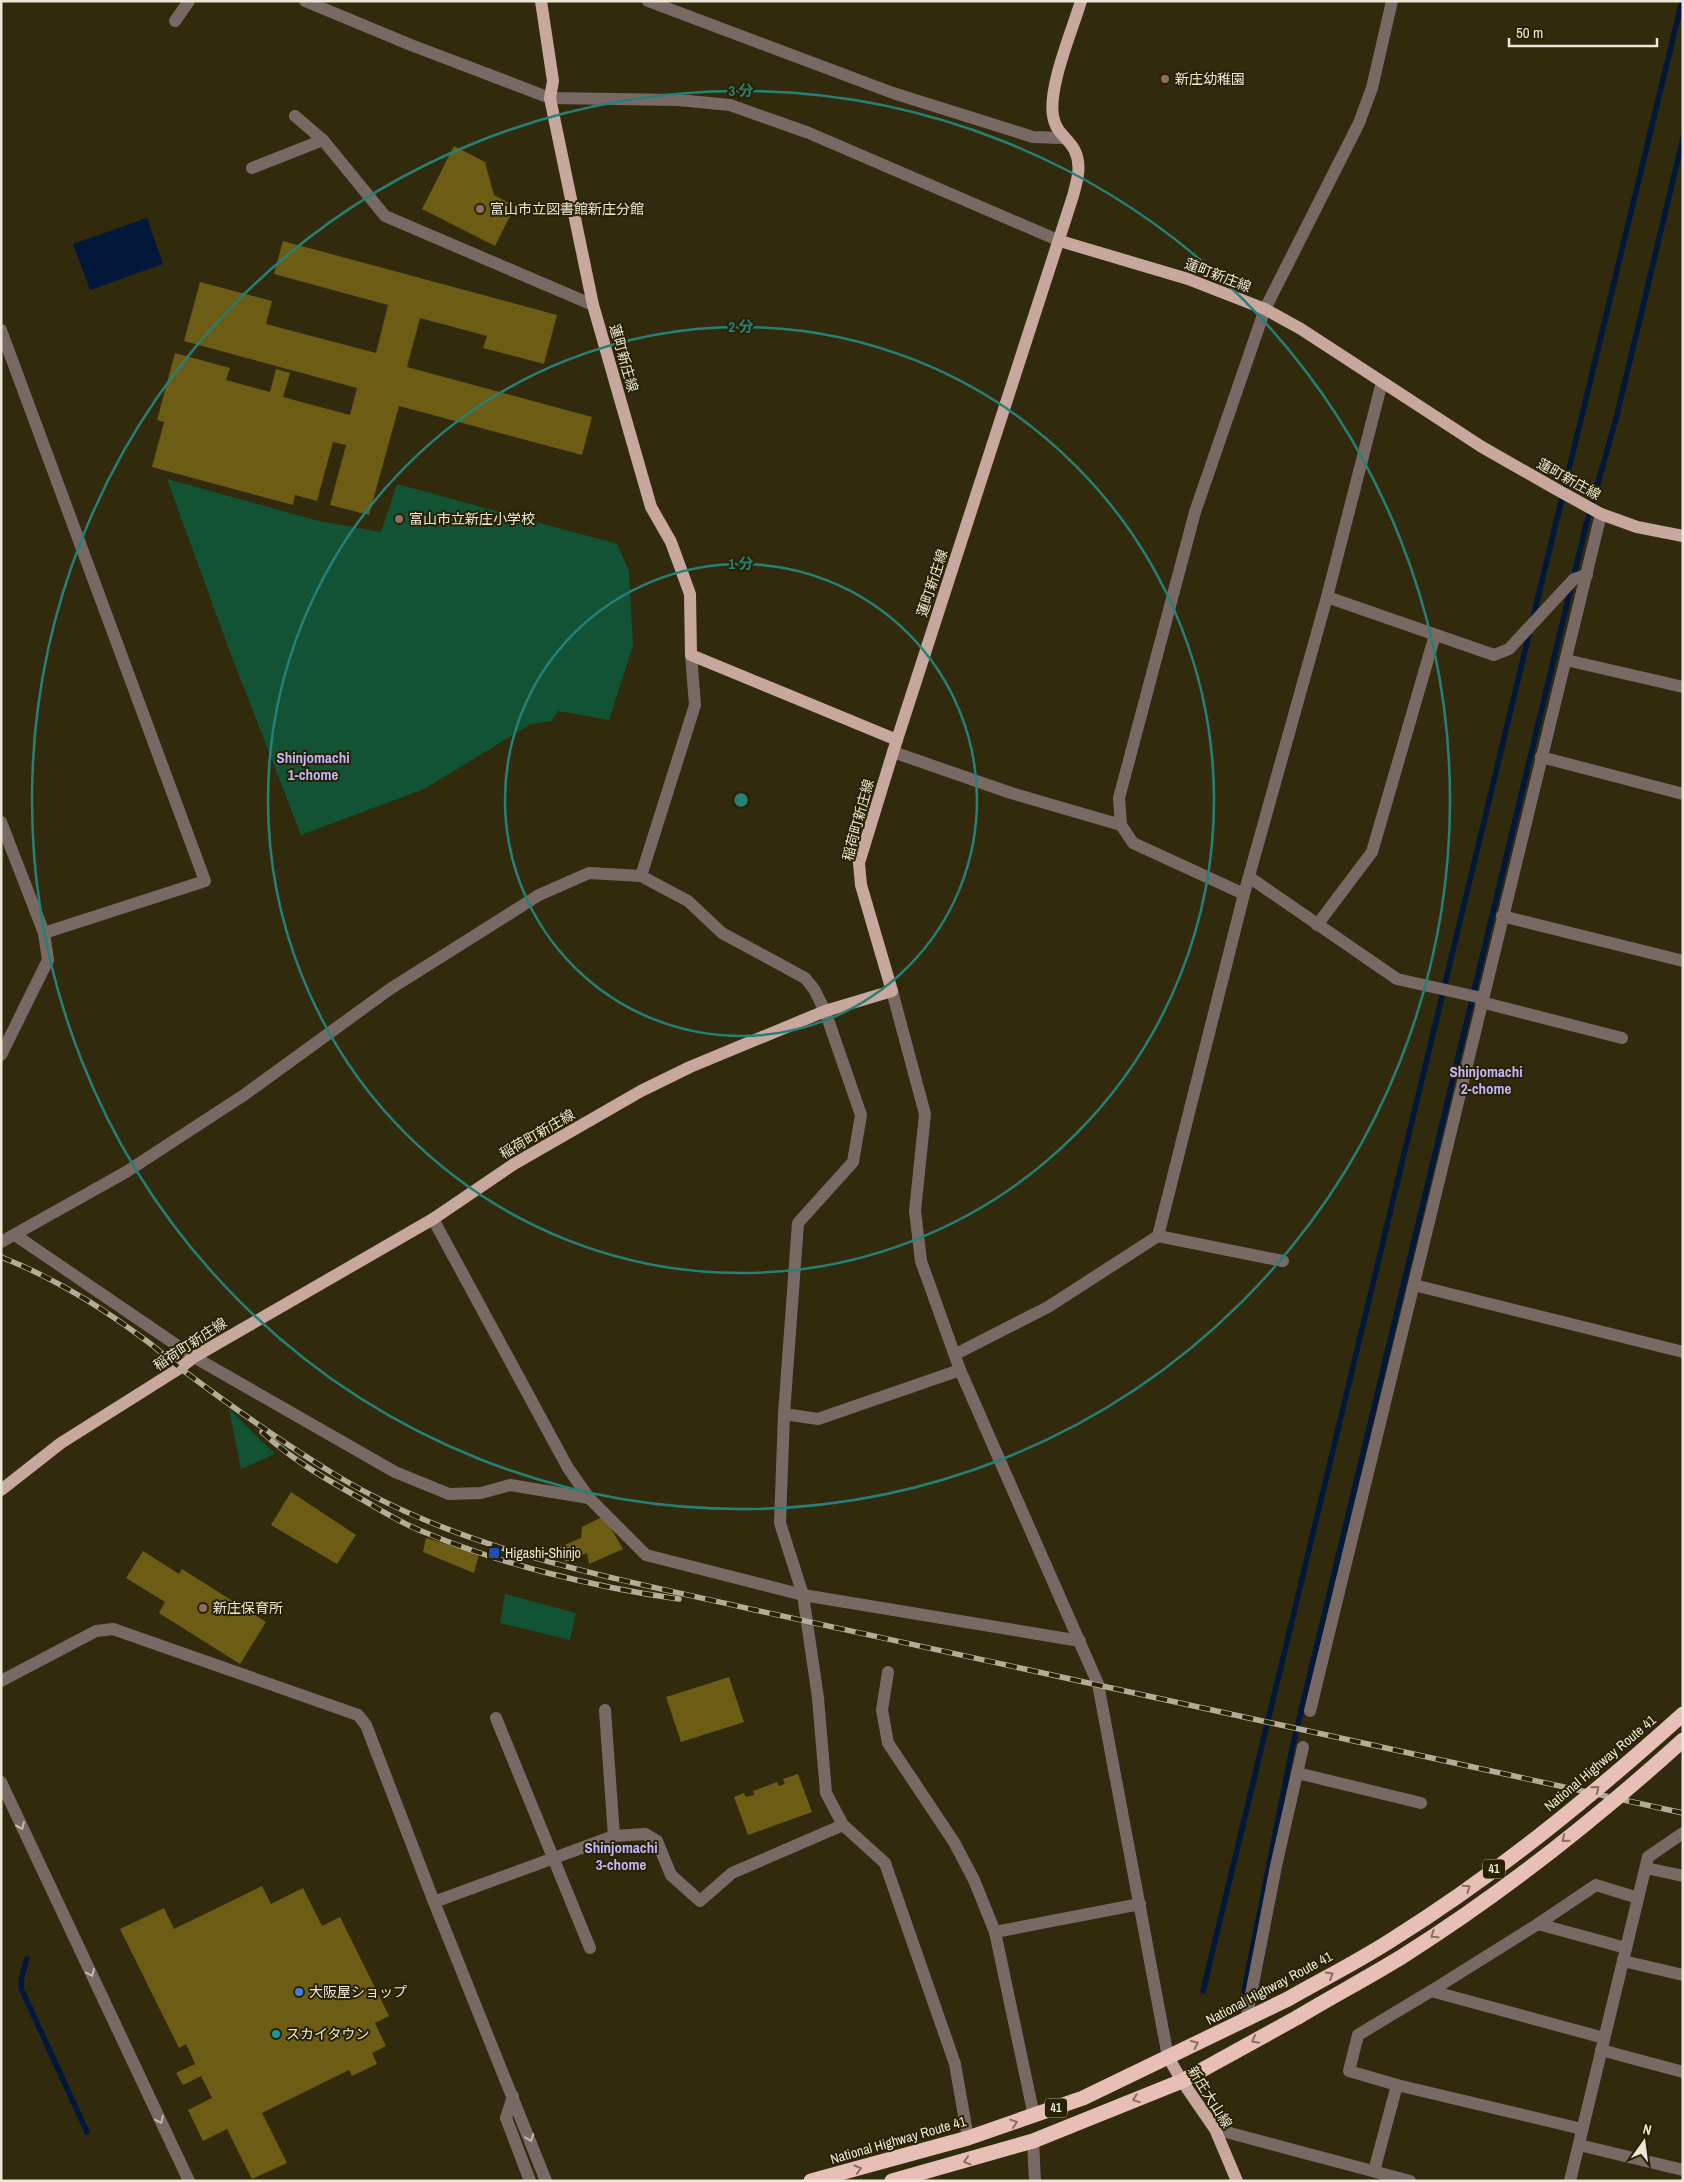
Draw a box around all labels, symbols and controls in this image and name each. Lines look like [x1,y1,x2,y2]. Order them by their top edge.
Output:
scale bar [1509,15,1656,47]
text: 50 m [1516,22,1543,43]
place label: 新庄幼稚園 [1175,70,1245,88]
marker: 新庄幼稚園 [1159,73,1171,85]
text: 3 分 [728,80,754,101]
place label: 富山市立図書館新庄分館 [490,200,644,218]
marker: 富山市立図書館新庄分館 [474,203,486,215]
street label: 蓮町新庄線 [1182,254,1254,296]
text: 2 分 [728,316,754,337]
street label: 蓮町新庄線 [606,322,642,394]
street label: 蓮町新庄線 [1534,454,1604,504]
place label: 富山市立新庄小学校 [409,510,535,528]
marker: 富山市立新庄小学校 [393,513,405,525]
street label: 蓮町新庄線 [913,547,951,619]
text: 1 分 [728,553,754,574]
district label: Shinjomachi 1-chome [276,747,350,785]
street label: 稲荷町新庄線 [838,777,878,863]
centre of rings [732,791,750,809]
district label: Shinjomachi 2-chome [1449,1061,1523,1099]
street label: 稲荷町新庄線 [496,1105,578,1163]
street label: 稲荷町新庄線 [150,1314,230,1374]
place label: Higashi-Shinjo [505,1544,581,1562]
marker: Higashi-Shinjo [487,1546,501,1560]
place label: 新庄保育所 [213,1599,283,1617]
marker: 新庄保育所 [197,1602,209,1614]
street label: National Highway Route 41 [1540,1711,1660,1815]
one-way arrow [1591,1786,1600,1795]
one-way arrow [15,1821,26,1830]
one-way arrow [1561,1833,1571,1842]
district label: Shinjomachi 3-chome [584,1837,658,1875]
road number: 41 [1483,1860,1505,1878]
one-way arrow [1462,1885,1471,1894]
one-way arrow [1430,1929,1440,1938]
street label: National Highway Route 41 [1203,1947,1336,2029]
one-way arrow [84,1968,95,1977]
one-way arrow [1325,1971,1334,1981]
place label: 大阪屋ショップ [309,1983,407,2001]
marker: 大阪屋ショップ [293,1986,305,1998]
place label: スカイタウン [286,2025,369,2043]
marker: スカイタウン [270,2028,282,2040]
one-way arrow [1252,2034,1261,2044]
one-way arrow [1190,2040,1199,2051]
street label: 新庄大山線 [1184,2063,1236,2131]
one-way arrow [1132,2093,1141,2103]
road number: 41 [1045,2098,1067,2118]
street label: National Highway Route 41 [828,2112,969,2168]
one-way arrow [154,2115,165,2124]
north arrow [1619,2117,1669,2167]
one-way arrow [1009,2118,1018,2128]
text: N [1641,2120,1653,2139]
one-way arrow [524,2134,534,2142]
one-way arrow [964,2155,972,2165]
one-way arrow [854,2164,862,2174]

